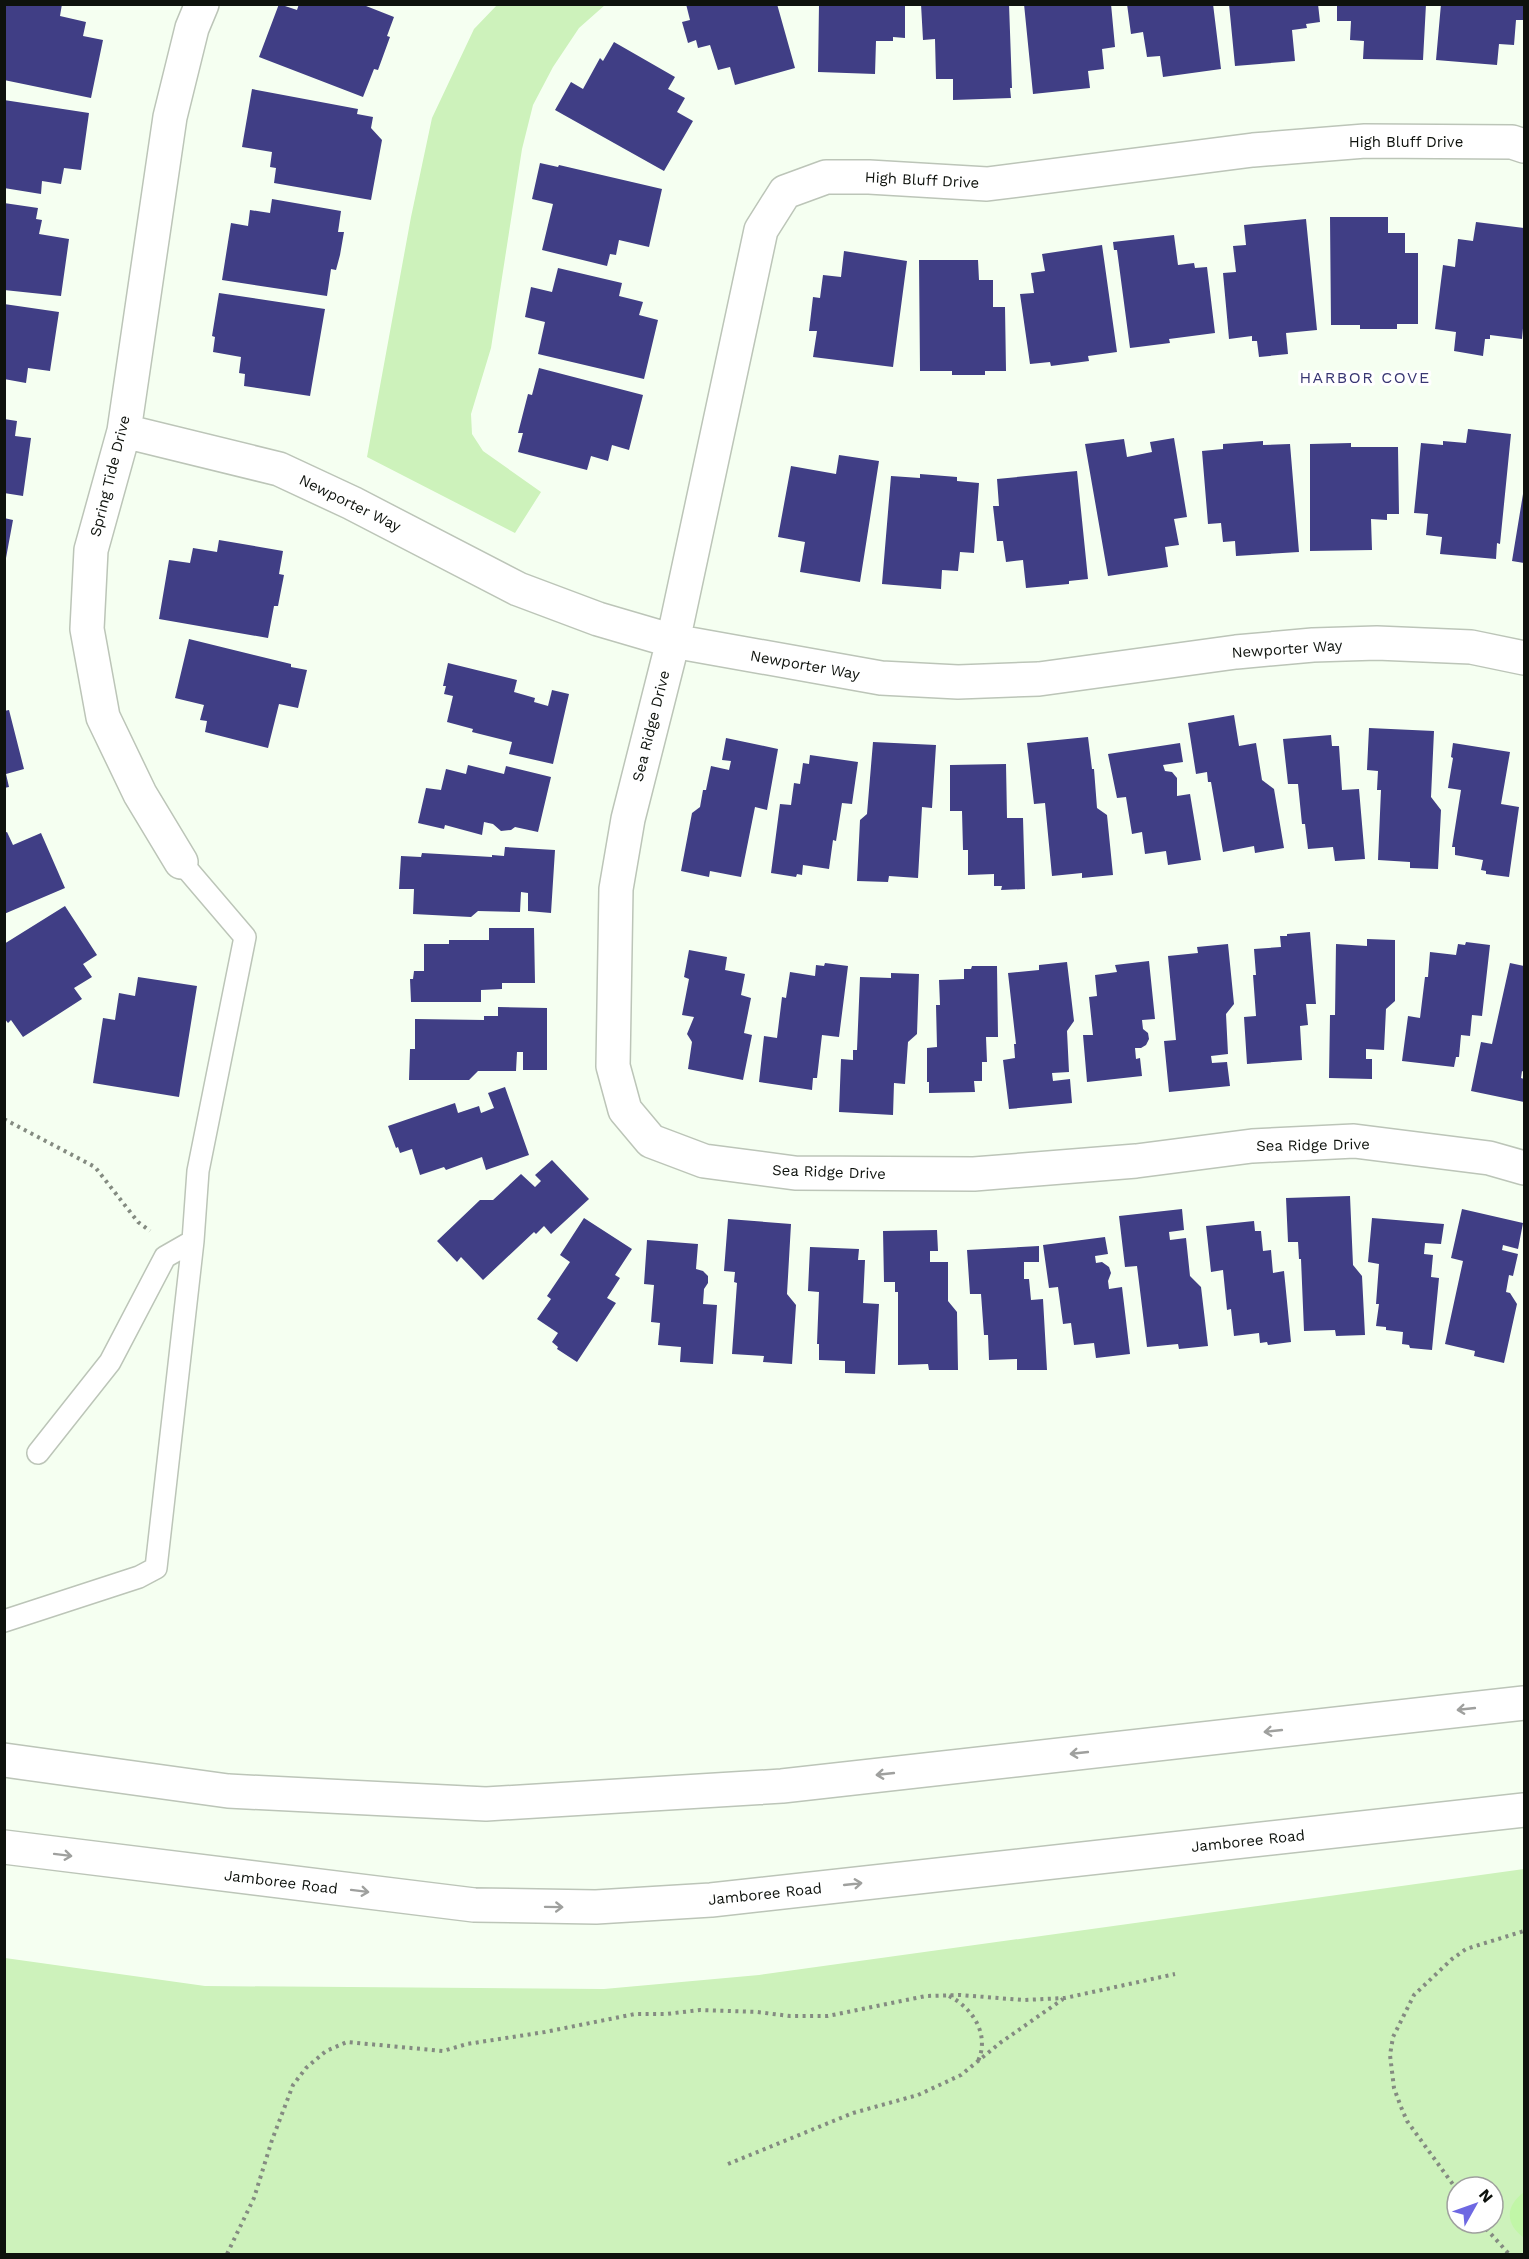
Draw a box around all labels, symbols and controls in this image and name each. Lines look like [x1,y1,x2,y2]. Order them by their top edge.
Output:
street label: High Bluff Drive [1349,133,1463,151]
street label: High Bluff Drive [864,168,980,192]
district label: HARBOR COVE [1299,368,1431,387]
street label: Spring Tide Drive [86,414,134,538]
street label: Newporter Way [296,471,404,536]
street label: Newporter Way [1231,636,1343,662]
street label: Newporter Way [749,646,862,684]
street label: Sea Ridge Drive [628,669,674,783]
street label: Sea Ridge Drive [1256,1135,1370,1155]
street label: Sea Ridge Drive [772,1161,886,1183]
one-way arrow [1457,1704,1477,1715]
one-way arrow [1263,1726,1283,1737]
one-way arrow [1069,1747,1089,1758]
one-way arrow [876,1769,895,1780]
street label: Jamboree Road [1190,1826,1306,1856]
one-way arrow [52,1849,72,1860]
street label: Jamboree Road [223,1866,339,1898]
one-way arrow [843,1878,863,1889]
street label: Jamboree Road [707,1879,823,1909]
one-way arrow [350,1886,370,1897]
one-way arrow [544,1901,564,1913]
north arrow [1445,2175,1505,2235]
text: N [1475,2185,1497,2206]

